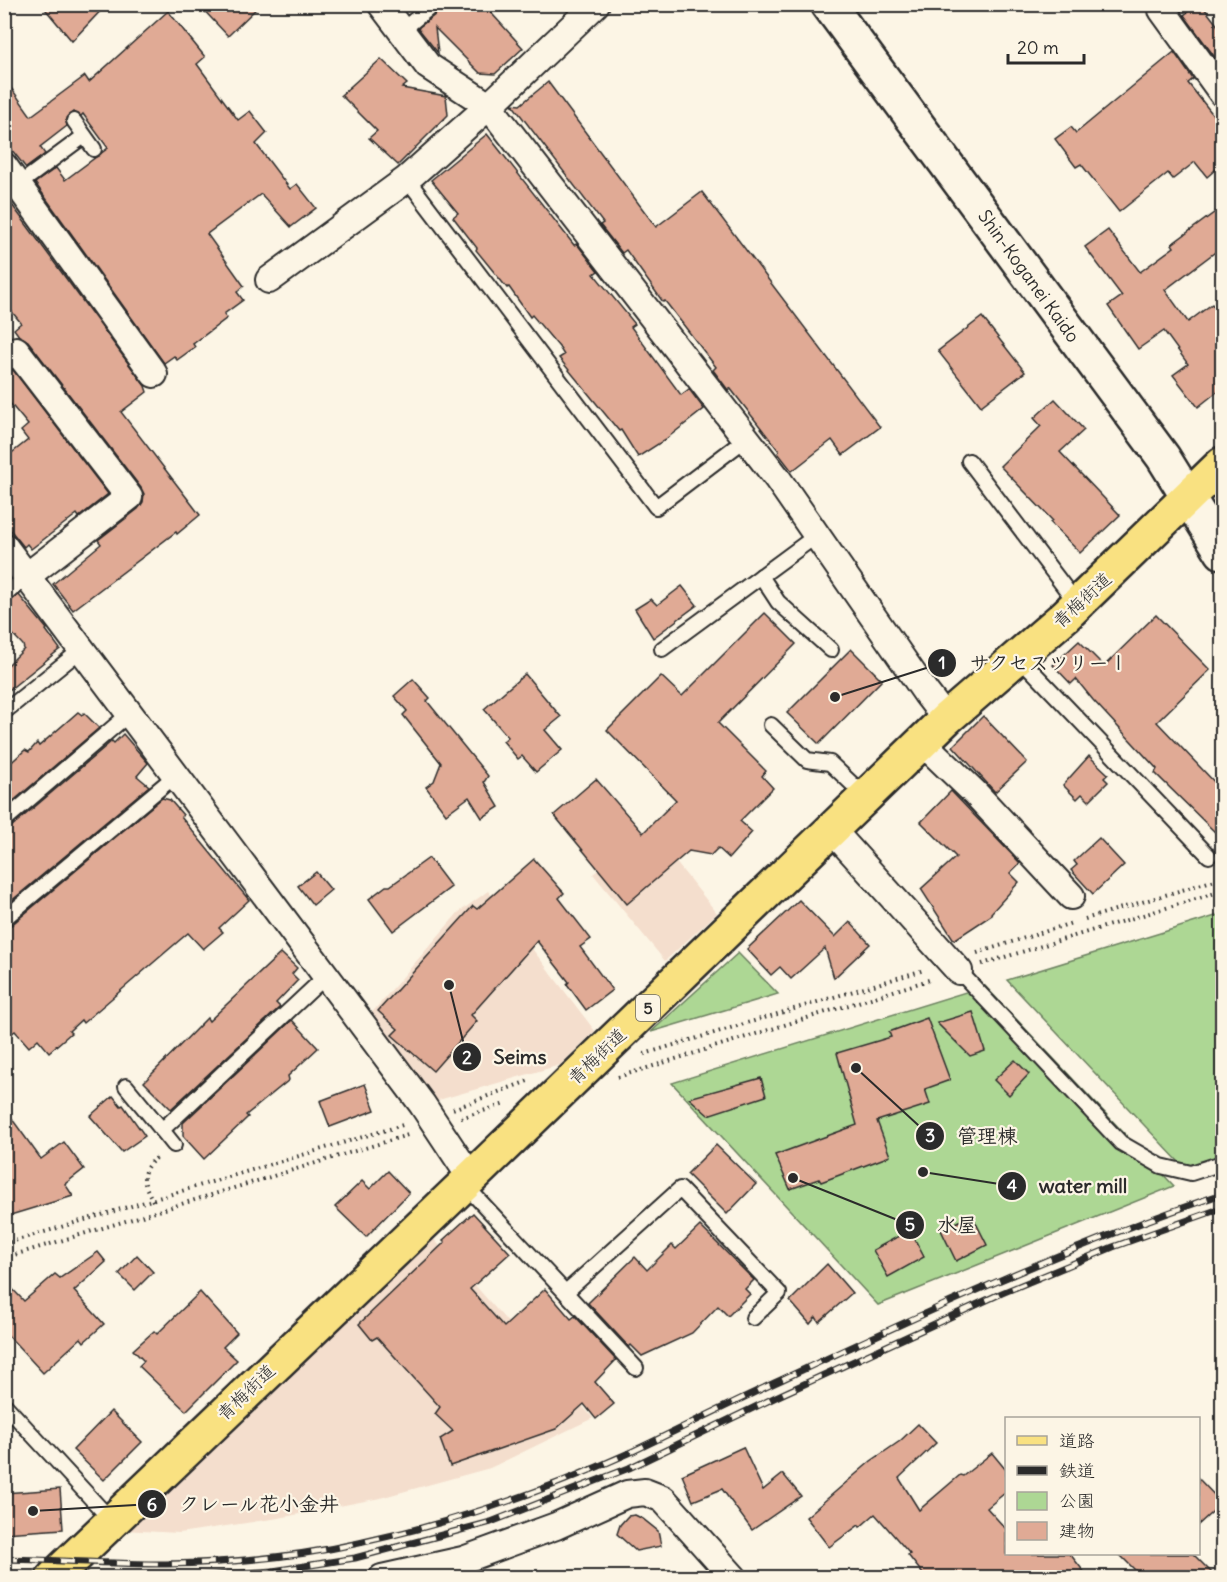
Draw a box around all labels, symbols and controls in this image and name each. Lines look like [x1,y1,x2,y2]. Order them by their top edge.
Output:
scale bar [1008,27,1084,65]
text: 20 m [1017,36,1059,59]
street label: Shin-Koganei Kaido [973,205,1085,347]
street label: 青梅街道 [1048,567,1116,633]
callout: サクセスツリーⅠ [927,644,1141,682]
text: サクセスツリーⅠ [969,650,1129,675]
text: 1 [938,651,946,674]
road number: 5 [636,995,660,1021]
street label: 青梅街道 [563,1023,631,1089]
callout: Seims [452,1038,559,1076]
text: Seims [493,1044,547,1069]
text: 2 [462,1046,472,1069]
callout: 管理棟 [915,1117,1029,1155]
text: 管理棟 [957,1123,1018,1148]
text: 3 [925,1124,935,1147]
callout: water mill [997,1167,1139,1205]
text: water mill [1039,1173,1127,1198]
text: 4 [1007,1174,1018,1197]
callout: 水屋 [895,1206,989,1244]
text: 水屋 [937,1212,977,1237]
text: 5 [905,1213,915,1236]
street label: 青梅街道 [212,1359,280,1425]
legend [1005,1417,1200,1555]
text: 道路 [1059,1429,1095,1452]
text: 鉄道 [1059,1459,1095,1482]
callout: クレール花小金井 [137,1485,352,1523]
text: 公園 [1059,1489,1095,1512]
text: クレール花小金井 [179,1491,339,1516]
text: 6 [147,1493,157,1516]
text: 建物 [1059,1519,1095,1542]

